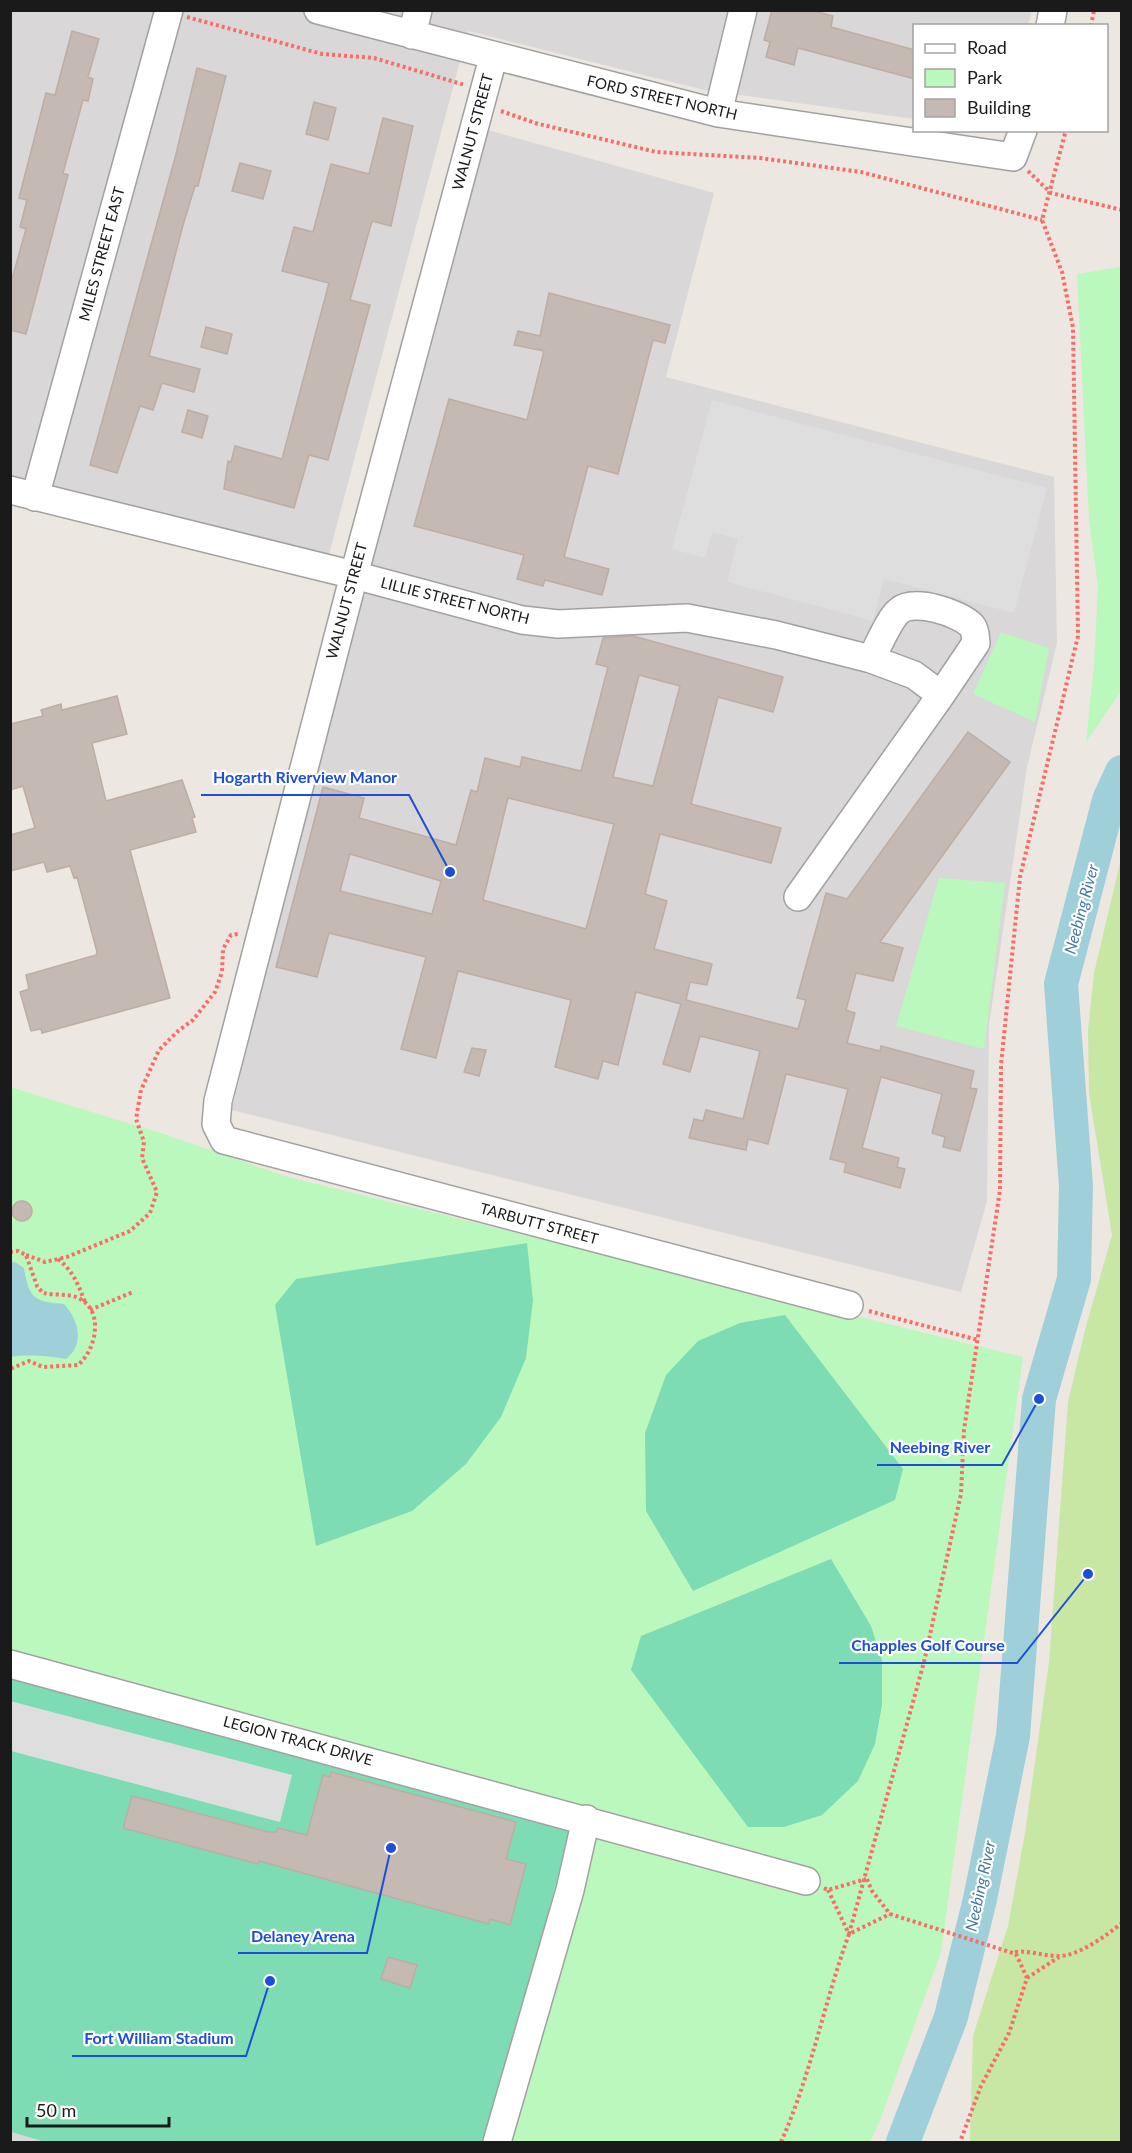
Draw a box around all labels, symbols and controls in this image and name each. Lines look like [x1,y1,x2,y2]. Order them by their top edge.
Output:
legend [913,24,1108,132]
text: Road [967,36,1007,58]
text: Park [967,66,1003,88]
street label: WALNUT STREET [448,71,496,192]
street label: FORD STREET NORTH [585,71,739,123]
text: Building [967,96,1031,118]
street label: MILES STREET EAST [74,185,128,323]
street label: WALNUT STREET [322,540,370,661]
street label: LILLIE STREET NORTH [379,573,532,627]
callout: Hogarth Riverview Manor [201,761,409,795]
text: Hogarth Riverview Manor [213,767,397,786]
water label: Neebing River [1059,861,1102,956]
street label: TARBUTT STREET [478,1199,601,1248]
callout: Neebing River [877,1431,1002,1465]
text: Neebing River [890,1437,990,1456]
callout: Chapples Golf Course [839,1629,1017,1663]
text: Chapples Golf Course [851,1635,1005,1654]
street label: LEGION TRACK DRIVE [222,1711,375,1769]
water label: Neebing River [961,1838,998,1933]
callout: Delaney Arena [238,1919,367,1953]
text: Delaney Arena [251,1926,355,1945]
callout: Fort William Stadium [72,2022,246,2056]
text: Fort William Stadium [84,2028,234,2047]
scale bar [27,2090,170,2128]
text: 50 m [36,2099,76,2121]

